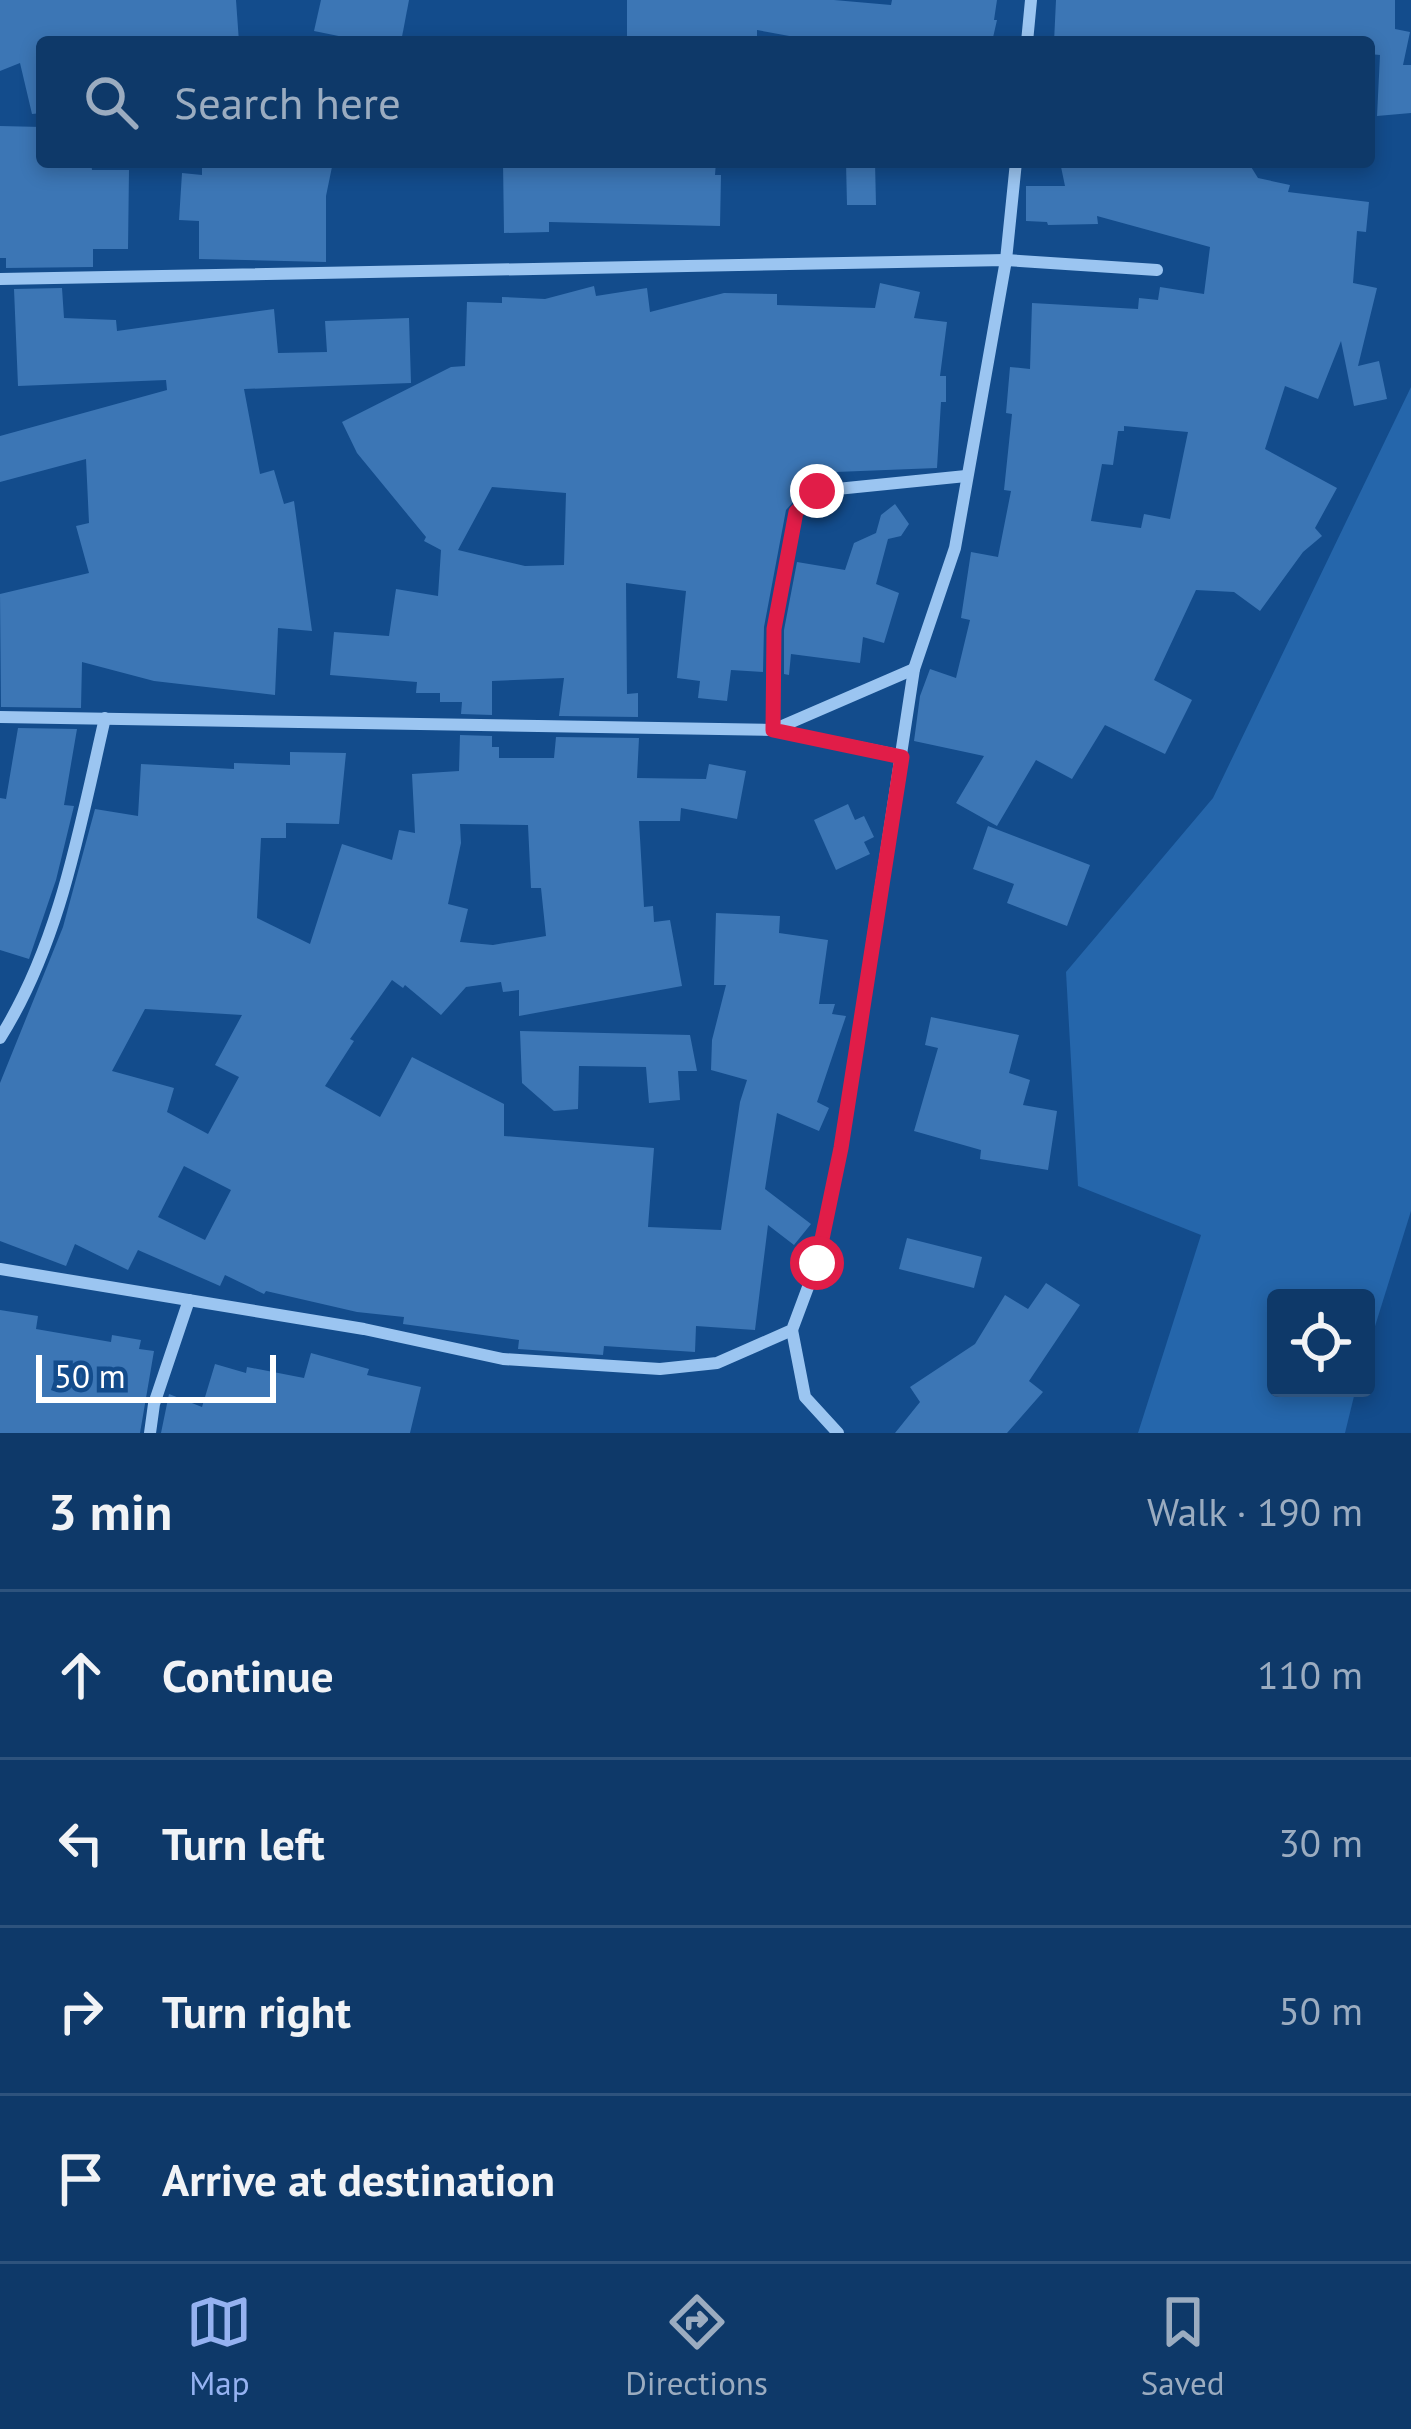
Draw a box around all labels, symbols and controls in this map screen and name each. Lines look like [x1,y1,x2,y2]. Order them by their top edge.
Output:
search box [36,36,1375,168]
icon: search [78,69,144,135]
text: Search here [174,73,401,131]
route end [790,464,844,518]
route start [790,1236,844,1290]
map controls [1267,1289,1375,1397]
button: locate [1267,1289,1375,1397]
scale bar [36,1349,276,1402]
text: 50 m [54,1354,126,1397]
text: 3 min [48,1478,172,1544]
text: Walk · 190 m [1147,1486,1363,1537]
icon: ahead [48,1642,114,1708]
text: Continue [162,1646,334,1704]
text: 110 m [1257,1649,1363,1700]
icon: left [48,1810,114,1876]
text: Turn left [162,1814,325,1872]
text: 30 m [1278,1817,1363,1868]
icon: right [48,1978,114,2044]
text: Turn right [162,1982,351,2040]
text: 50 m [1278,1985,1363,2036]
icon: arrive [48,2146,114,2212]
text: Arrive at destination [162,2150,555,2208]
tab: Map [186,2289,252,2404]
tab: Directions [625,2289,768,2404]
tab: Saved [1141,2289,1225,2404]

